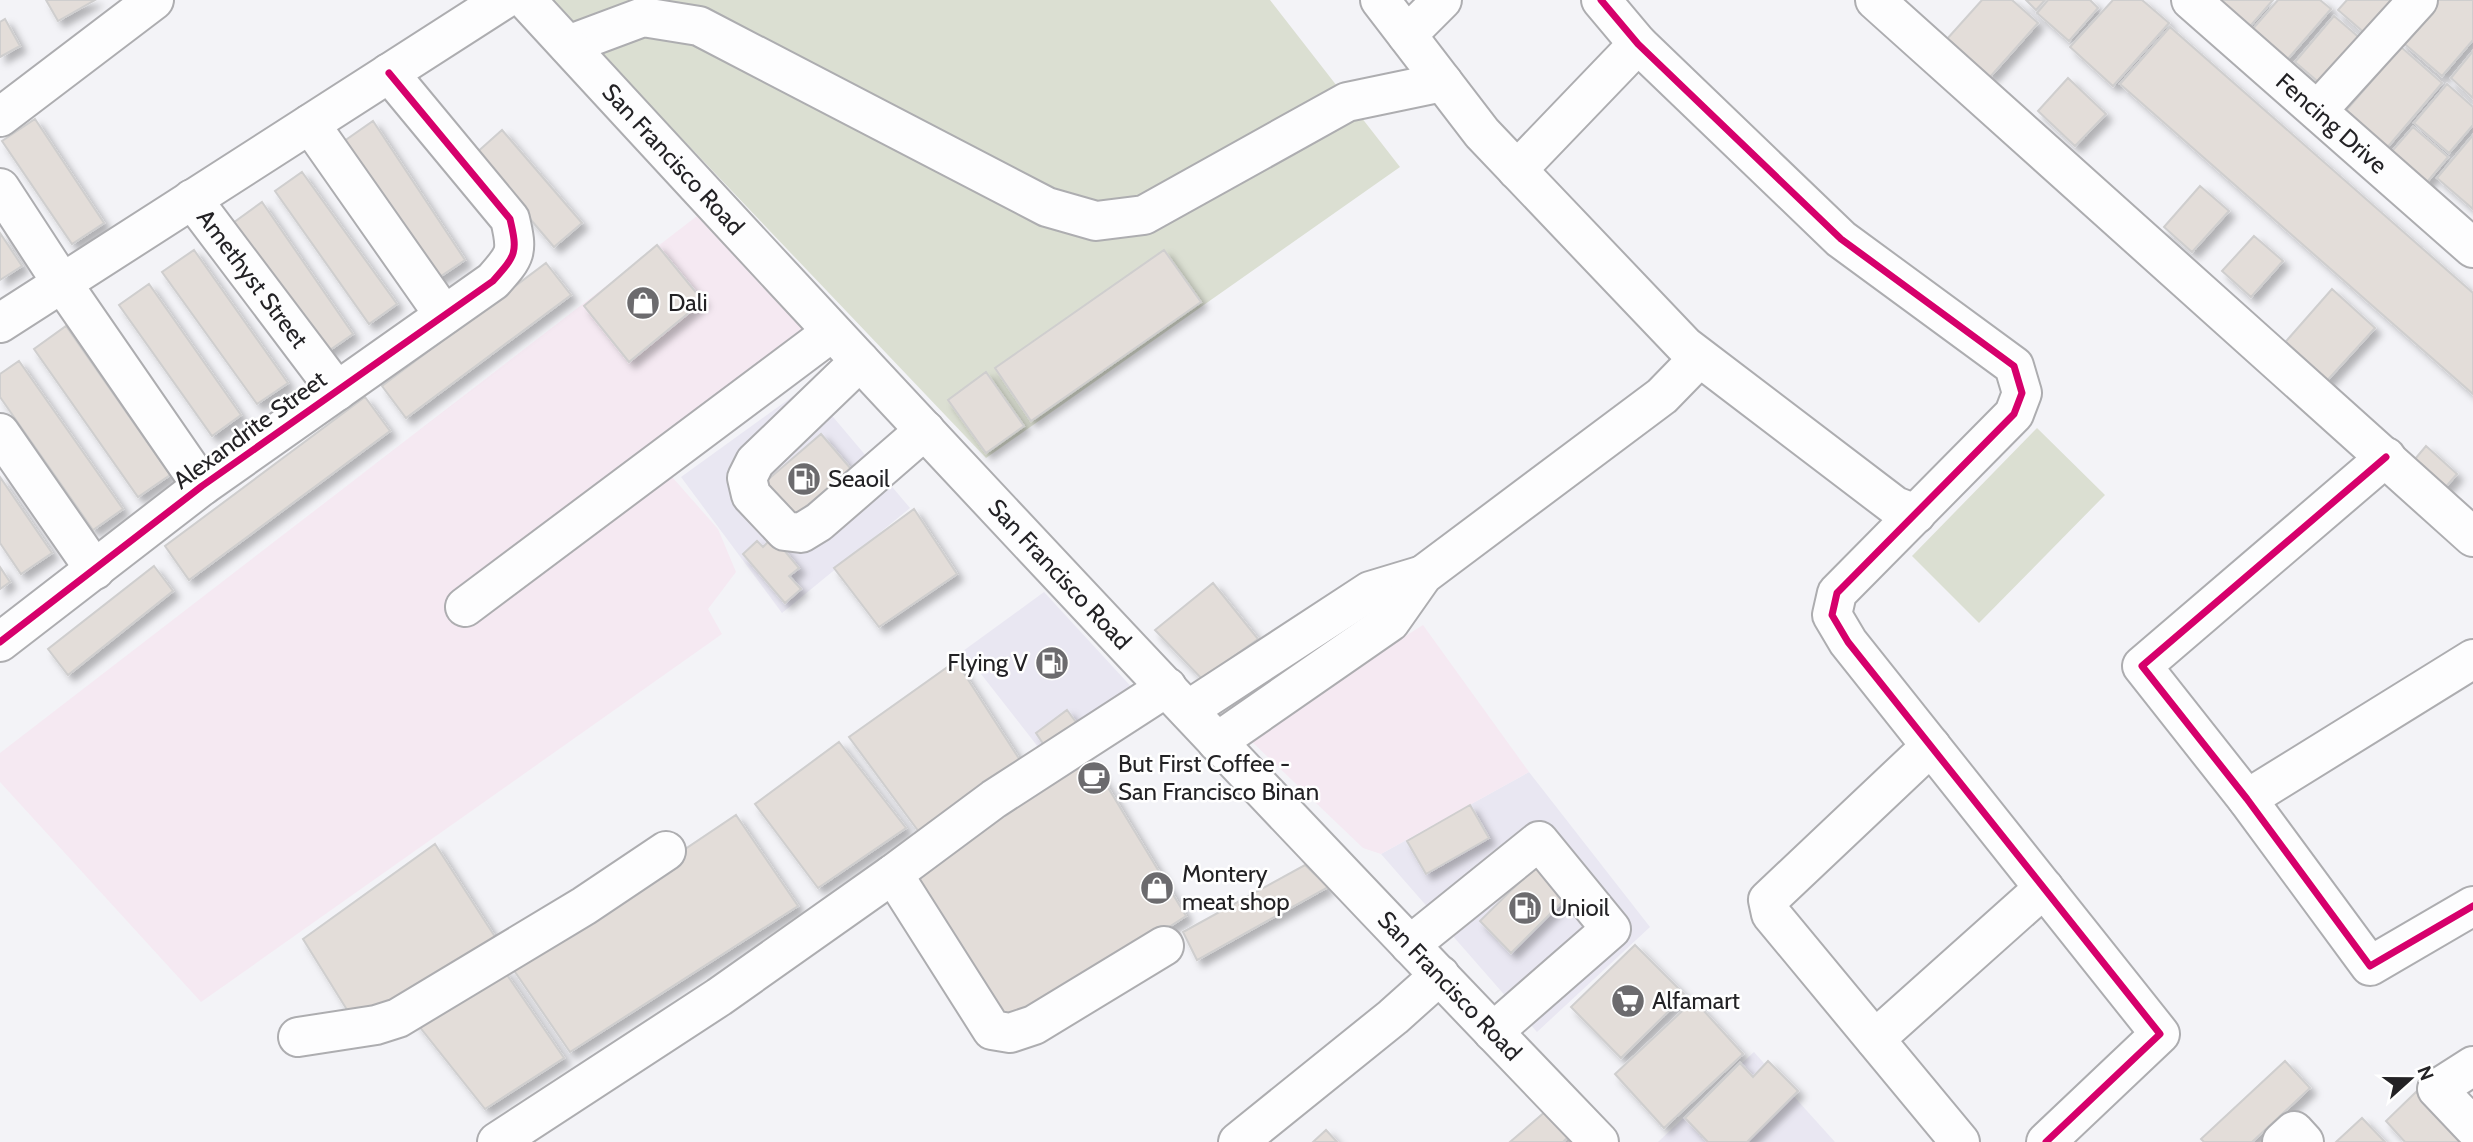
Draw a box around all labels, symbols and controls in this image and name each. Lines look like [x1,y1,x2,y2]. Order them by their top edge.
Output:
street label: Fencing Drive [2270,67,2393,180]
street label: San Francisco Road [596,78,751,241]
street label: Amethyst Street [191,203,314,354]
shop icon: Dali [624,284,662,322]
place label: Dali [668,288,708,317]
street label: Alexandrite Street [168,364,332,495]
fuel station icon: Seaoil [785,460,823,498]
place label: Seaoil [828,464,890,493]
street label: San Francisco Road [982,493,1137,655]
fuel station icon: Flying V [1033,644,1071,682]
place label: Flying V [947,648,1028,677]
place label: But First Coffee - San Francisco Binan [1118,749,1319,806]
cafe icon: But First Coffee - San Francisco Binan [1075,759,1113,797]
place label: Montery meat shop [1182,859,1290,916]
shop icon: Montery meat shop [1138,869,1176,907]
fuel station icon: Unioil [1506,889,1544,927]
place label: Unioil [1550,893,1610,922]
street label: San Francisco Road [1372,905,1528,1066]
supermarket icon: Alfamart [1609,982,1647,1020]
place label: Alfamart [1652,986,1740,1015]
north arrow [2375,1044,2445,1114]
text: N [2412,1063,2439,1083]

